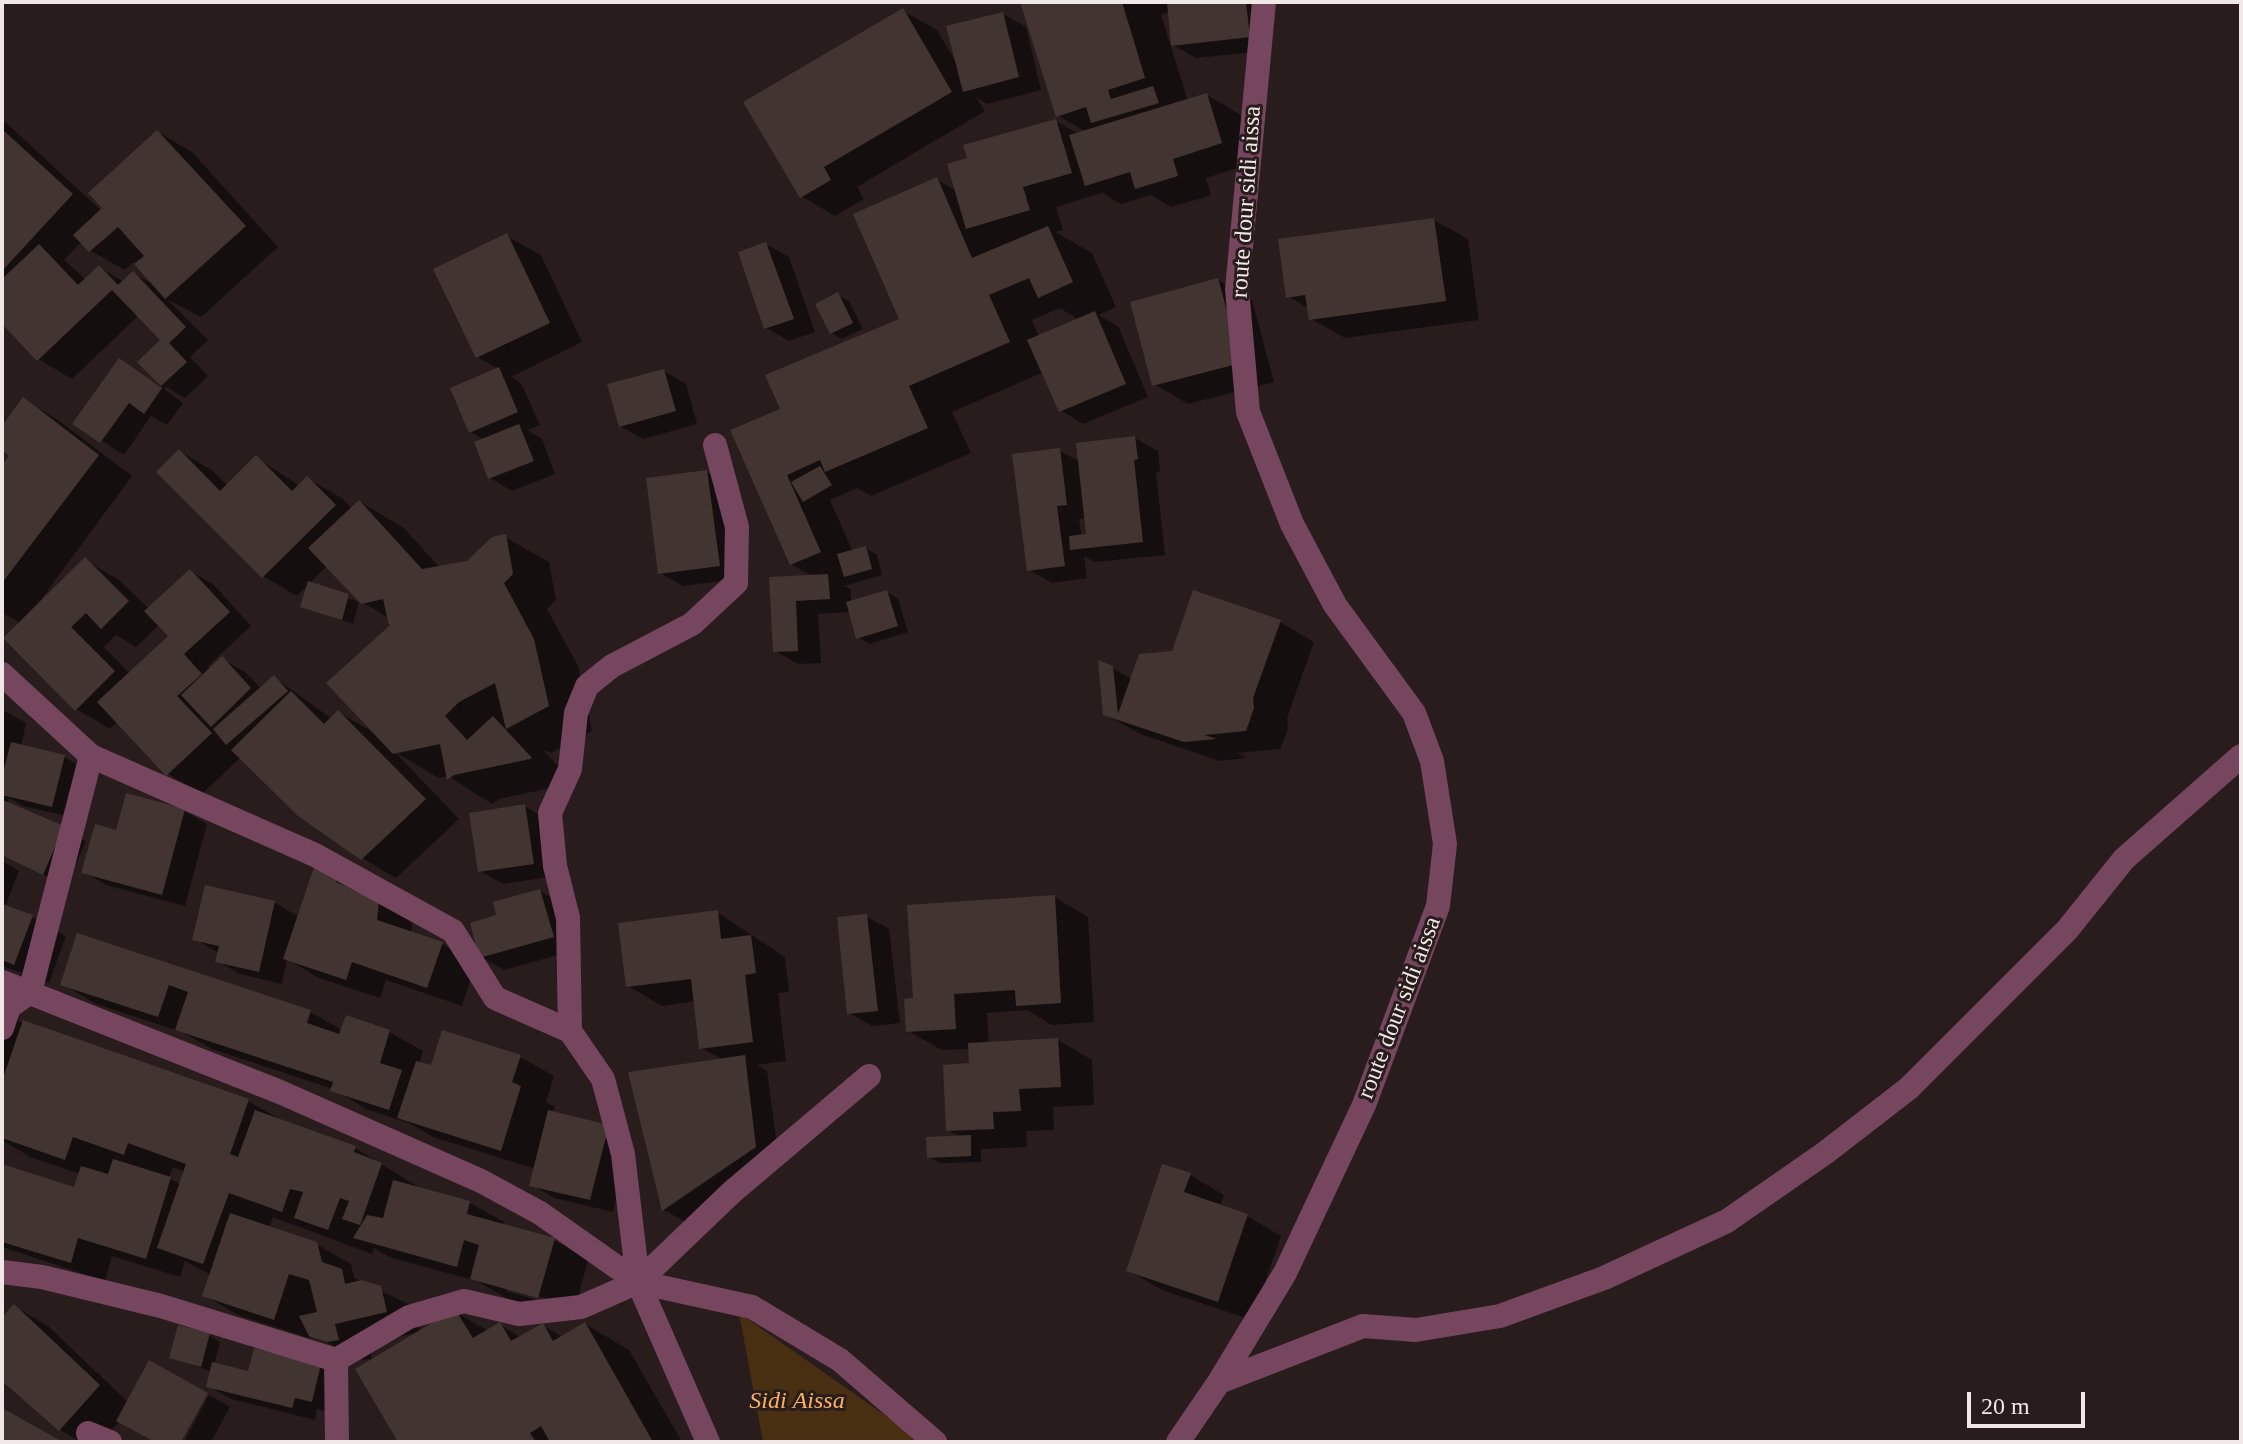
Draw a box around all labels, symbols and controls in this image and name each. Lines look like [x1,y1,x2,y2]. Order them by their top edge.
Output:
street label: route dour sidi aissa [1226,105,1268,299]
street label: route dour sidi aissa [1352,913,1448,1103]
scale bar [1971,1376,2089,1426]
park label: Sidi Aissa [749,1388,845,1416]
text: 20 m [1981,1393,2030,1419]

